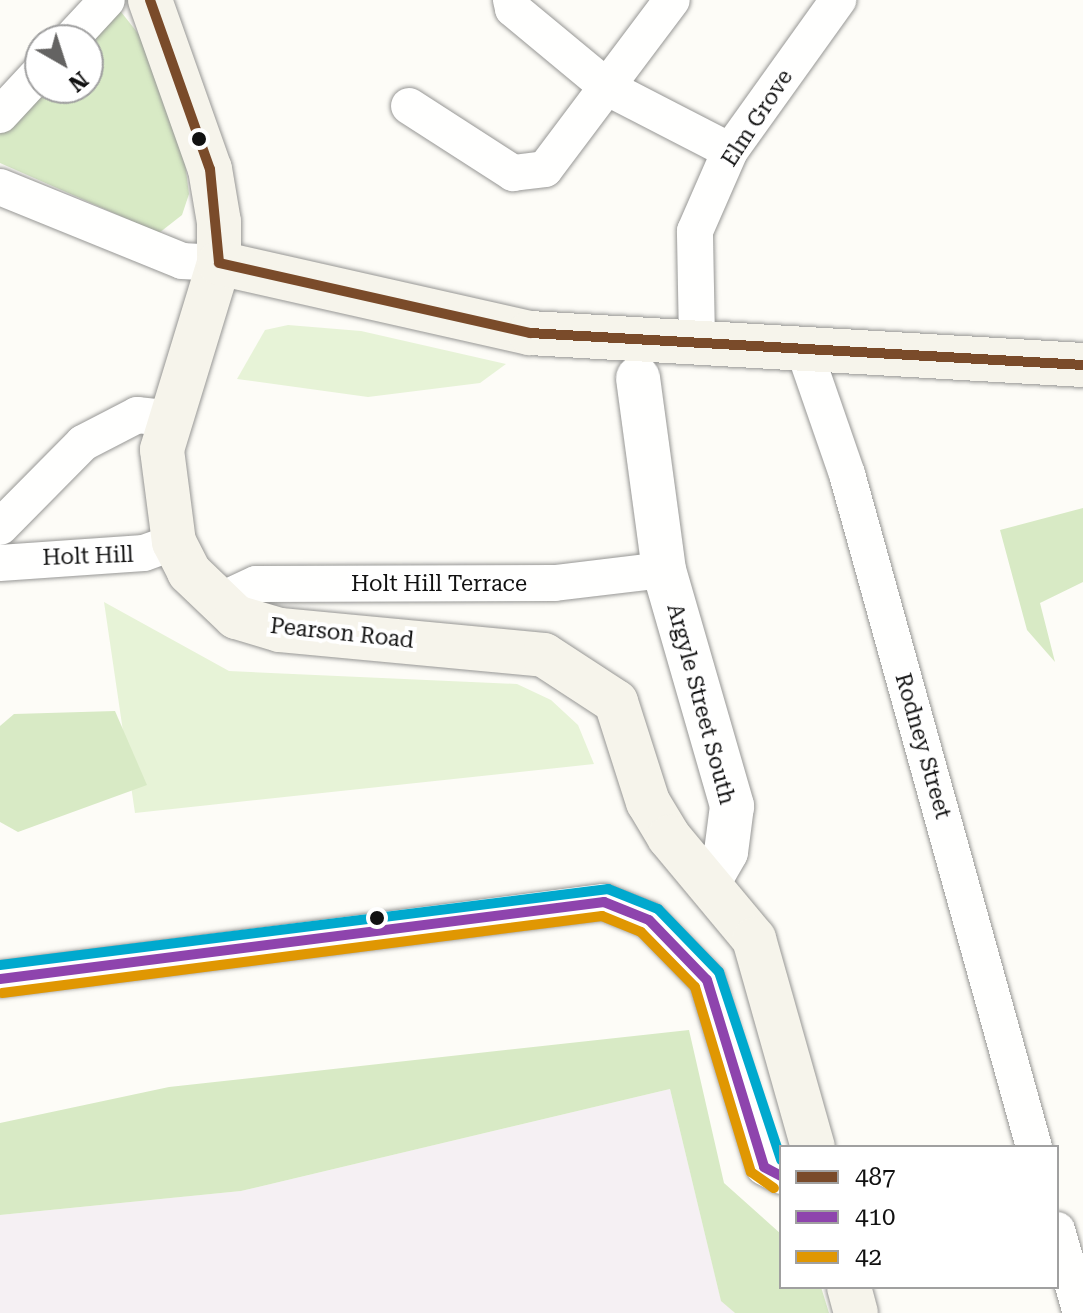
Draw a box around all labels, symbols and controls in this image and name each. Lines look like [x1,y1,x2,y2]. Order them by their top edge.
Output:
north arrow [24,24,104,104]
street label: Elm Grove [716,65,798,171]
text: N [64,66,93,97]
unlabelled marker [191,131,207,147]
street label: Holt Hill [42,541,134,571]
street label: Holt Hill Terrace [351,571,527,597]
street label: Argyle Street South [662,601,740,807]
street label: Pearson Road [269,612,415,654]
street label: Rodney Street [890,670,956,822]
unlabelled marker [369,910,385,926]
legend [779,1145,1059,1289]
text: 487 [855,1163,895,1191]
text: 410 [855,1203,895,1231]
text: 42 [855,1243,882,1271]

